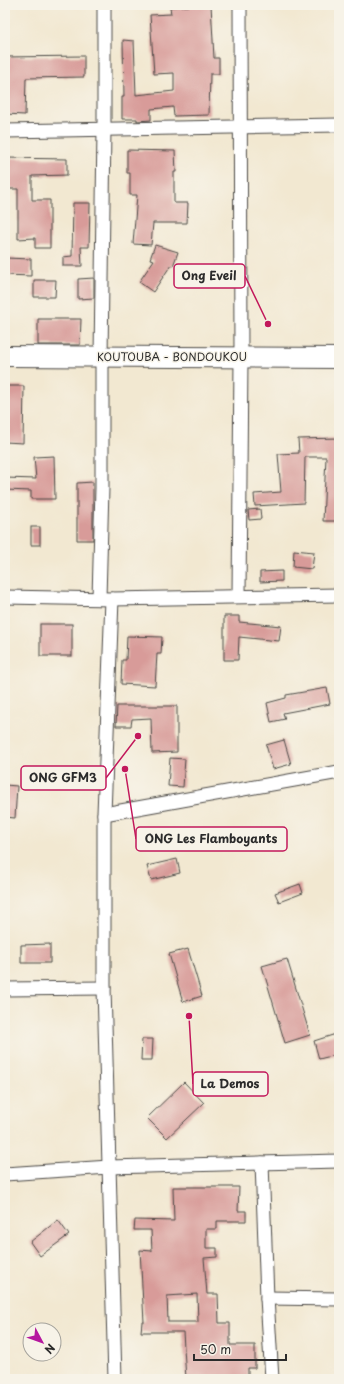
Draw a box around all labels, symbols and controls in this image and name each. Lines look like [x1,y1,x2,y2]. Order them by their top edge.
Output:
callout: Ong Eveil [174,264,245,288]
text: Ong Eveil [181,266,237,284]
street label: KOUTOUBA - BONDOUKOU [97,348,247,365]
callout: ONG GFM3 [21,766,106,790]
text: ONG GFM3 [29,768,97,786]
callout: ONG Les Flamboyants [136,827,287,851]
text: ONG Les Flamboyants [145,829,278,847]
callout: La Demos [193,1072,268,1096]
text: La Demos [200,1074,260,1092]
north arrow [22,1322,62,1362]
scale bar [194,1336,286,1362]
text: N [40,1340,59,1358]
text: 50 m [200,1340,231,1358]

